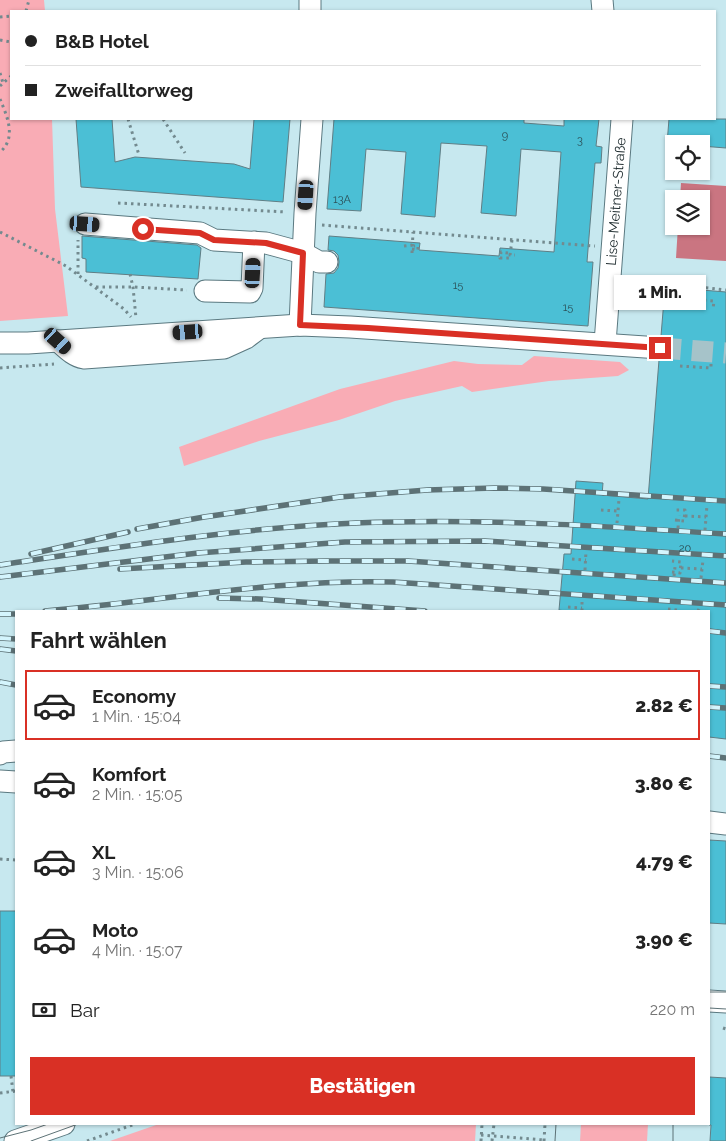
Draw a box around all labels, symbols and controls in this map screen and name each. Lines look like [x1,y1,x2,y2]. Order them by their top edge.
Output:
text: B&B Hotel [55,30,149,52]
text: Zweifalltorweg [55,79,193,101]
house number: 9 [502,129,508,142]
house number: 3 [577,134,583,147]
map controls [665,135,710,235]
button: locate [665,135,710,180]
street label: Lise-Meitner-Straße [603,137,629,266]
car [297,180,314,210]
button: layers [665,190,710,235]
house number: 13A [333,193,352,206]
car [69,215,100,233]
route start [132,218,154,240]
car [244,258,261,288]
callout: 1 Min. [614,276,706,310]
house number: 15 [453,279,463,292]
text: 1 Min. [638,283,682,302]
house number: 15 [563,301,573,314]
car [172,323,203,341]
car [41,325,74,357]
route end [649,337,671,359]
house number: 20 [679,542,691,555]
text: Fahrt wählen [30,627,167,653]
icon: car [32,683,77,728]
text: Economy [92,685,176,707]
text: 2.82 € [635,694,693,716]
text: 1 Min. · 15:04 [92,707,181,726]
icon: car [32,761,77,806]
text: Komfort [92,763,166,785]
text: 3.80 € [635,772,693,794]
text: 2 Min. · 15:05 [92,785,183,804]
icon: car [32,839,77,884]
text: XL [92,841,115,863]
text: 4.79 € [636,850,693,872]
text: 3 Min. · 15:06 [92,863,184,882]
icon: car [32,917,77,962]
text: Moto [92,919,138,941]
text: 3.90 € [635,928,693,950]
text: 4 Min. · 15:07 [92,941,183,960]
icon: cash [30,996,58,1024]
text: Bar [70,999,100,1021]
text: 220 m [650,1000,695,1019]
button: Bestätigen [30,1057,695,1115]

